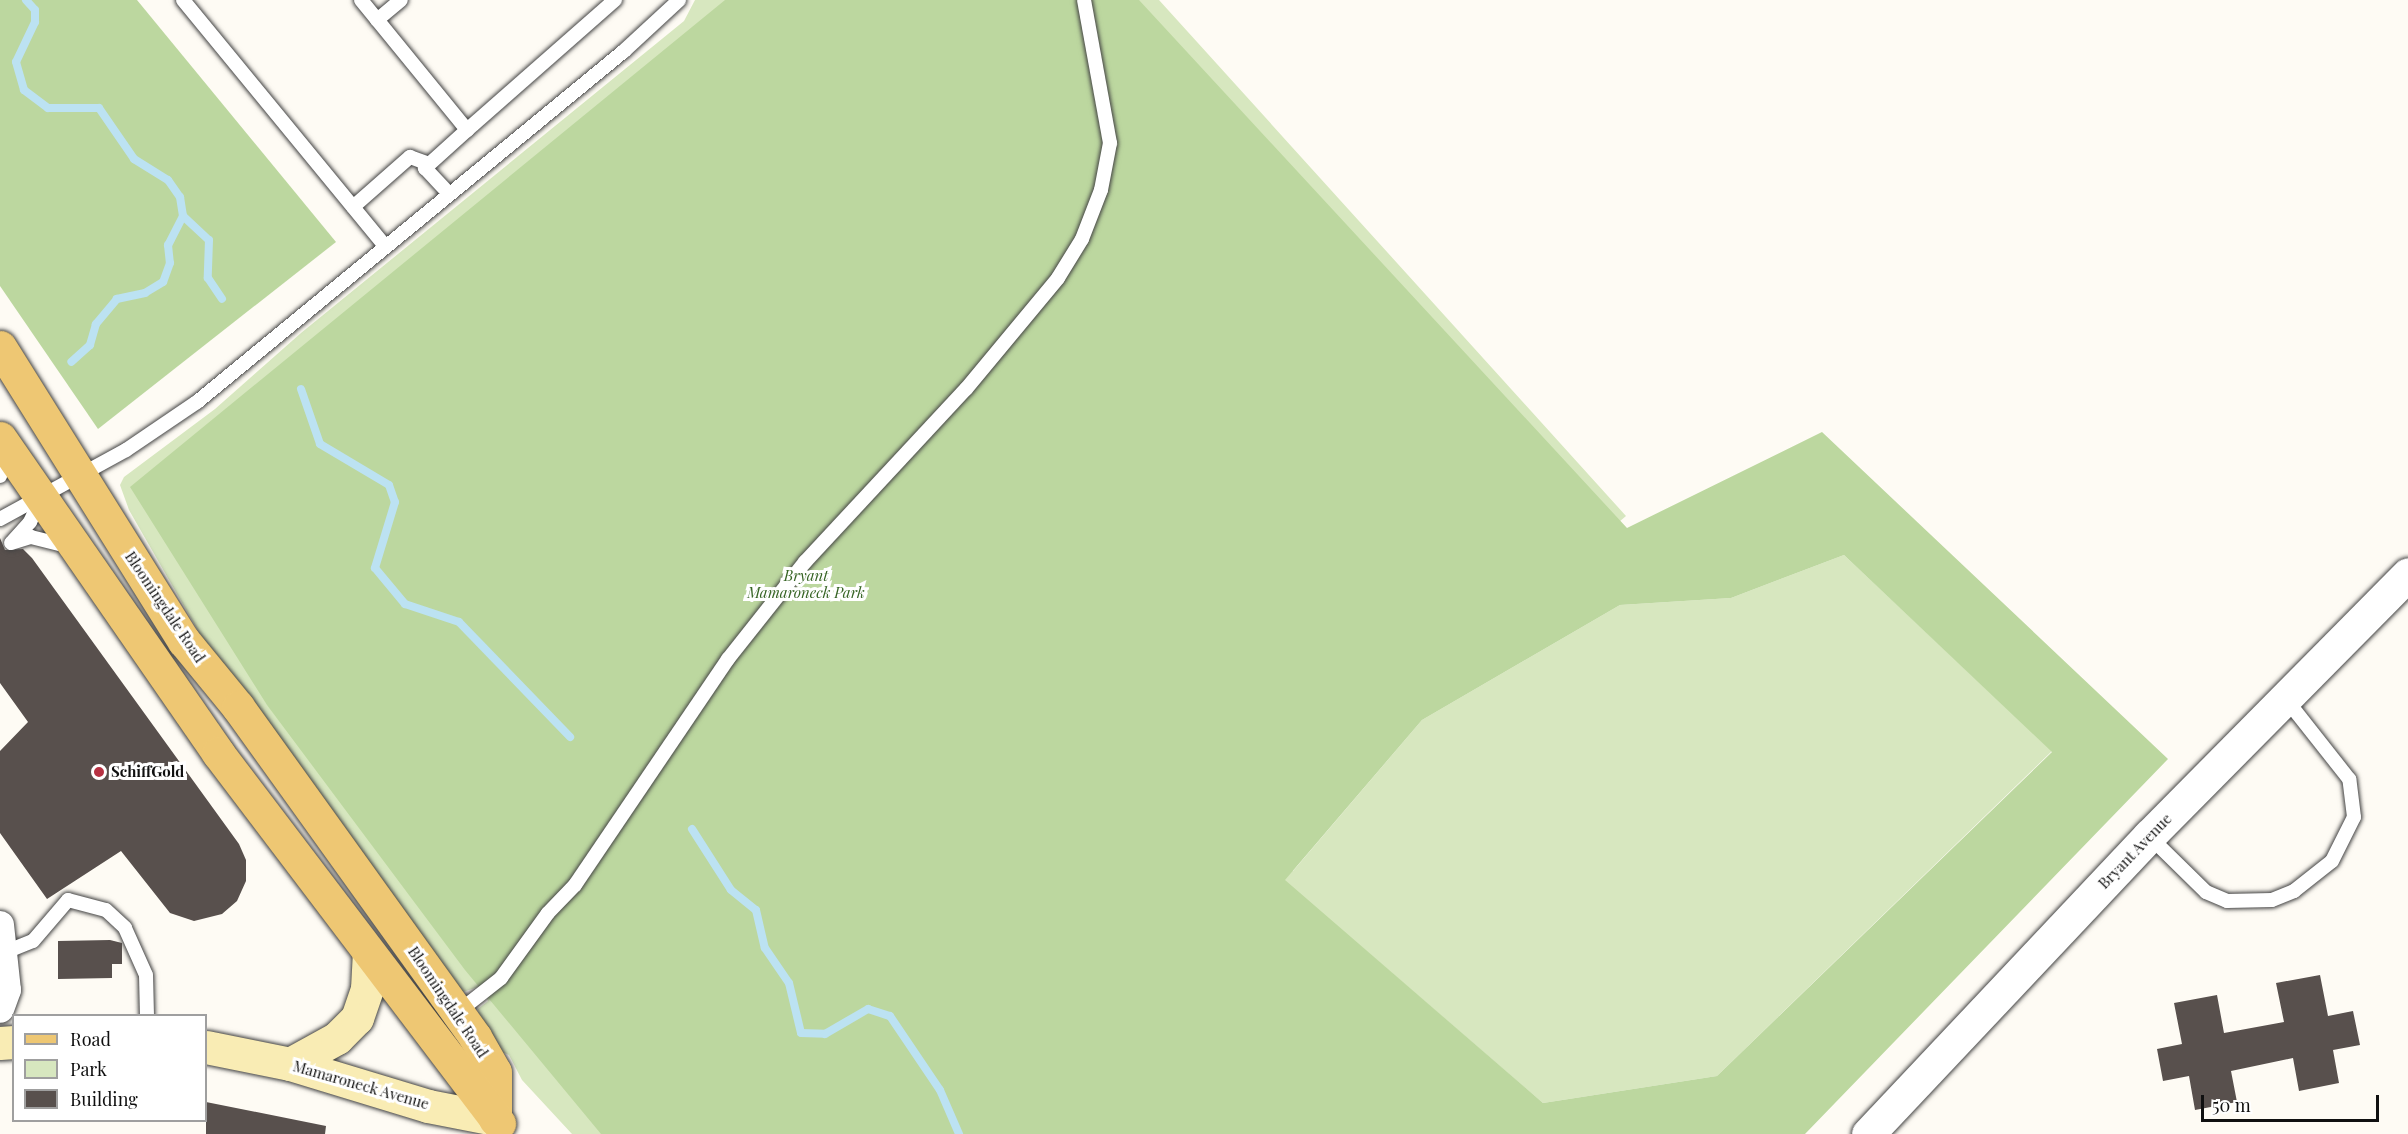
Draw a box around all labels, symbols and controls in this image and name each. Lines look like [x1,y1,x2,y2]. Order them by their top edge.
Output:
street label: Bloomingdale Road [121,548,209,666]
park label: Bryant Mamaroneck Park [747,566,865,601]
place label: SchiffGold [111,763,184,781]
marker: SchiffGold [92,765,106,779]
street label: Bryant Avenue [2094,809,2176,893]
street label: Bloomingdale Road [404,943,492,1061]
legend [12,1014,207,1122]
text: Road [70,1027,111,1051]
text: Park [70,1057,107,1081]
street label: Mamaroneck Avenue [291,1057,431,1113]
scale bar [2204,1083,2382,1121]
text: Building [70,1087,138,1111]
text: 50 m [2212,1093,2251,1117]

